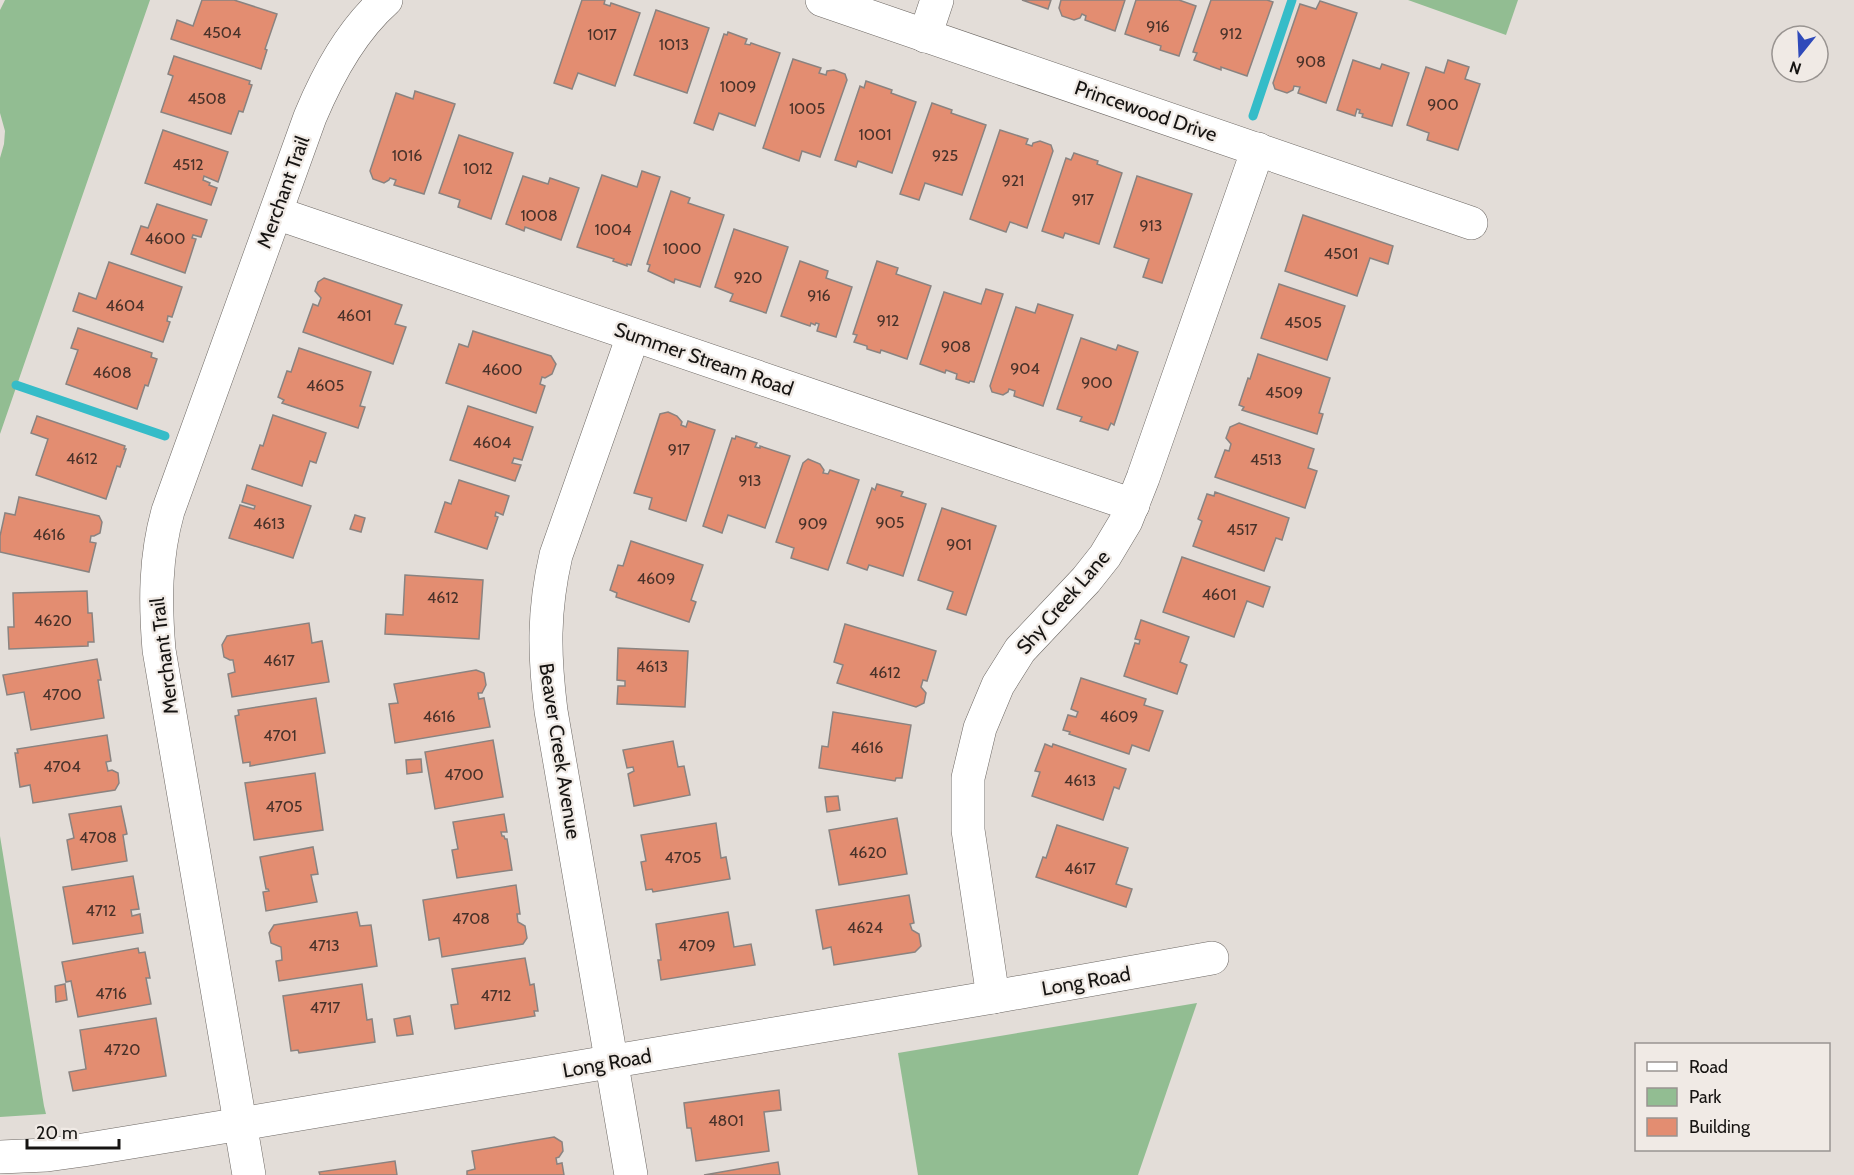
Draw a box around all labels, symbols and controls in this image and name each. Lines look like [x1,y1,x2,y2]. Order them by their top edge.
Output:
house number: 916 [1146,17,1170,36]
house number: 4504 [203,23,241,42]
house number: 912 [1220,24,1242,43]
north arrow [1770,24,1830,84]
house number: 1017 [587,25,617,44]
house number: 1013 [659,35,689,54]
house number: 908 [1296,52,1326,71]
text: N [1787,57,1804,79]
street label: Princewood Drive [1072,75,1220,147]
house number: 1009 [720,77,756,96]
house number: 4508 [188,89,226,108]
house number: 900 [1427,95,1459,114]
house number: 1005 [789,99,825,118]
house number: 1001 [859,125,891,144]
street label: Merchant Trail [252,132,315,251]
house number: 1016 [392,146,422,165]
house number: 925 [932,146,958,165]
house number: 4512 [172,155,204,174]
house number: 1012 [463,159,493,178]
house number: 921 [1002,171,1024,190]
house number: 917 [1072,190,1094,209]
house number: 1008 [520,206,558,225]
house number: 913 [1140,216,1162,235]
house number: 1004 [595,220,631,239]
house number: 4600 [145,229,185,248]
house number: 1000 [663,239,701,258]
house number: 4501 [1324,244,1358,263]
house number: 920 [734,268,762,287]
house number: 916 [807,286,831,305]
house number: 4604 [106,296,144,315]
house number: 4601 [337,306,371,325]
house number: 912 [877,311,899,330]
house number: 4505 [1284,313,1322,332]
street label: Summer Stream Road [611,317,797,401]
house number: 908 [941,337,971,356]
house number: 904 [1010,359,1040,378]
house number: 4600 [482,360,522,379]
house number: 4608 [92,363,132,382]
house number: 900 [1081,373,1113,392]
house number: 4605 [306,376,344,395]
house number: 4509 [1265,383,1303,402]
house number: 4604 [473,433,511,452]
house number: 917 [668,440,690,459]
house number: 4612 [66,449,98,468]
house number: 4513 [1250,450,1282,469]
house number: 913 [739,471,761,490]
house number: 905 [876,513,904,532]
house number: 4613 [253,514,285,533]
house number: 909 [798,514,828,533]
house number: 4517 [1226,520,1258,539]
house number: 4616 [33,525,65,544]
house number: 901 [946,535,972,554]
street label: Shy Creek Lane [1011,545,1115,659]
house number: 4609 [637,569,675,588]
house number: 4601 [1202,585,1236,604]
house number: 4612 [427,588,459,607]
street label: Merchant Trail [145,596,183,716]
house number: 4620 [34,611,72,630]
house number: 4617 [263,651,295,670]
house number: 4613 [636,657,668,676]
street label: Beaver Creek Avenue [534,661,586,841]
house number: 4612 [869,663,901,682]
house number: 4700 [42,685,82,704]
house number: 4616 [423,707,455,726]
house number: 4609 [1100,707,1138,726]
house number: 4701 [263,726,297,745]
house number: 4616 [851,738,883,757]
house number: 4704 [43,757,81,776]
house number: 4700 [444,765,484,784]
house number: 4613 [1064,771,1096,790]
house number: 4705 [266,797,302,816]
house number: 4708 [79,828,117,847]
house number: 4620 [849,843,887,862]
house number: 4705 [665,848,701,867]
house number: 4617 [1064,859,1096,878]
house number: 4712 [86,901,116,920]
house number: 4708 [452,909,490,928]
house number: 4624 [847,918,883,937]
house number: 4713 [308,936,340,955]
house number: 4709 [678,936,716,955]
street label: Long Road [1040,961,1132,1001]
house number: 4716 [95,984,127,1003]
house number: 4712 [481,986,511,1005]
house number: 4717 [310,998,340,1017]
house number: 4720 [104,1040,140,1059]
street label: Long Road [561,1043,653,1083]
legend [1635,1043,1830,1151]
text: Road [1689,1056,1728,1078]
text: Park [1689,1086,1722,1108]
house number: 4801 [708,1111,744,1130]
scale bar [27,1112,118,1150]
text: Building [1689,1116,1751,1138]
text: 20 m [36,1122,78,1144]

